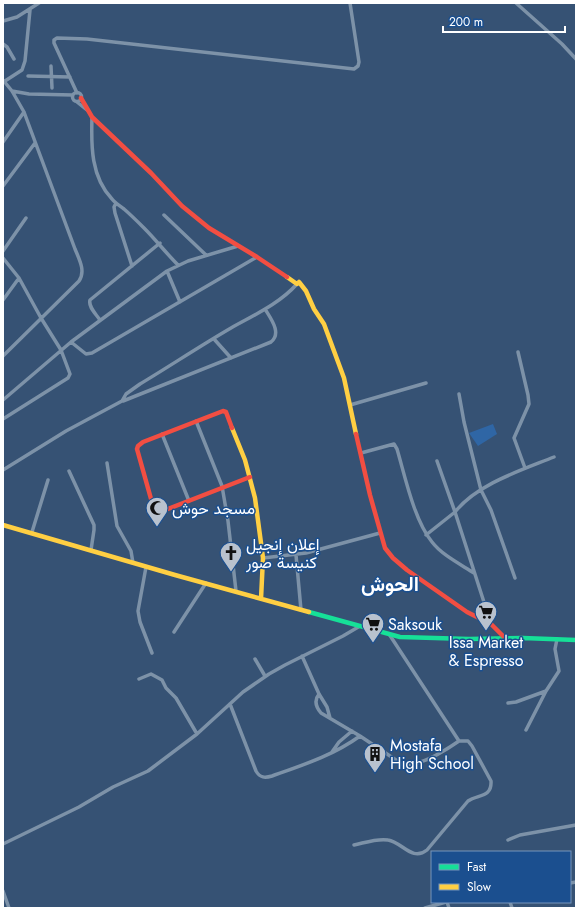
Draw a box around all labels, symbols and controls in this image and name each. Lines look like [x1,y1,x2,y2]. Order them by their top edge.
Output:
scale bar [443,8,565,34]
text: 200 m [449,13,483,31]
mosque icon: مسجد حوش [144,495,170,528]
place label: مسجد حوش [172,497,255,520]
place label: إعلان إنجيل كنيسة صور [245,533,320,574]
church icon: إعلان إنجيل كنيسة صور [218,540,244,573]
district label: الحوش [361,570,419,599]
supermarket icon: Issa Market & Espresso [473,599,499,632]
supermarket icon: Saksouk [360,611,386,644]
place label: Saksouk [388,613,443,636]
place label: Issa Market & Espresso [448,631,524,672]
place label: Mostafa High School [390,734,474,775]
building icon: Mostafa High School [362,741,388,774]
legend [431,851,571,903]
text: Fast [467,858,486,876]
text: Slow [467,878,492,896]

